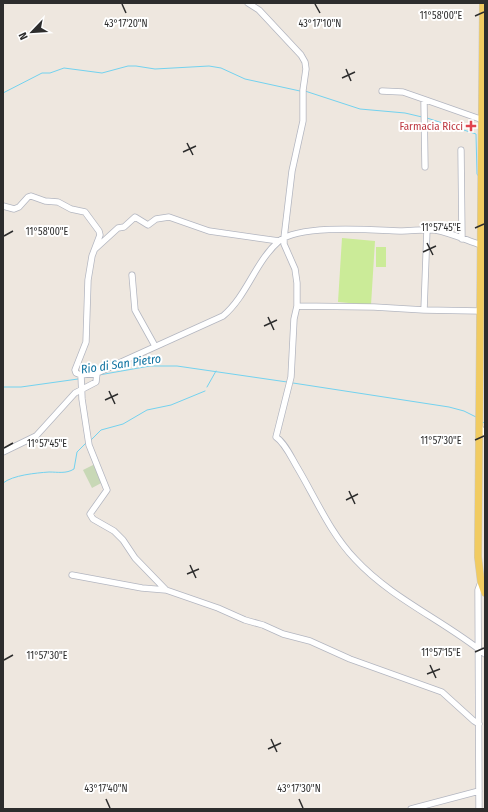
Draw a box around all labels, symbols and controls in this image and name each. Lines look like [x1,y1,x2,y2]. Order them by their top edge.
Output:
text: 11°58'00"E [420,10,463,22]
north arrow [12,12,52,52]
text: 43°17'20"N [104,18,148,30]
text: 43°17'10"N [299,18,341,30]
text: N [16,30,31,42]
place label: Farmacia Ricci [400,120,463,133]
marker: Farmacia Ricci [466,121,476,131]
text: 11°57'45"E [421,222,461,234]
text: 11°58'00"E [26,226,69,238]
water label: Rio di San Pietro [80,351,162,377]
text: 11°57'30"E [421,435,462,447]
text: 11°57'45"E [27,438,67,450]
text: 11°57'15"E [421,647,461,659]
text: 11°57'30"E [27,650,68,662]
text: 43°17'40"N [84,783,128,795]
text: 43°17'30"N [277,783,321,795]

